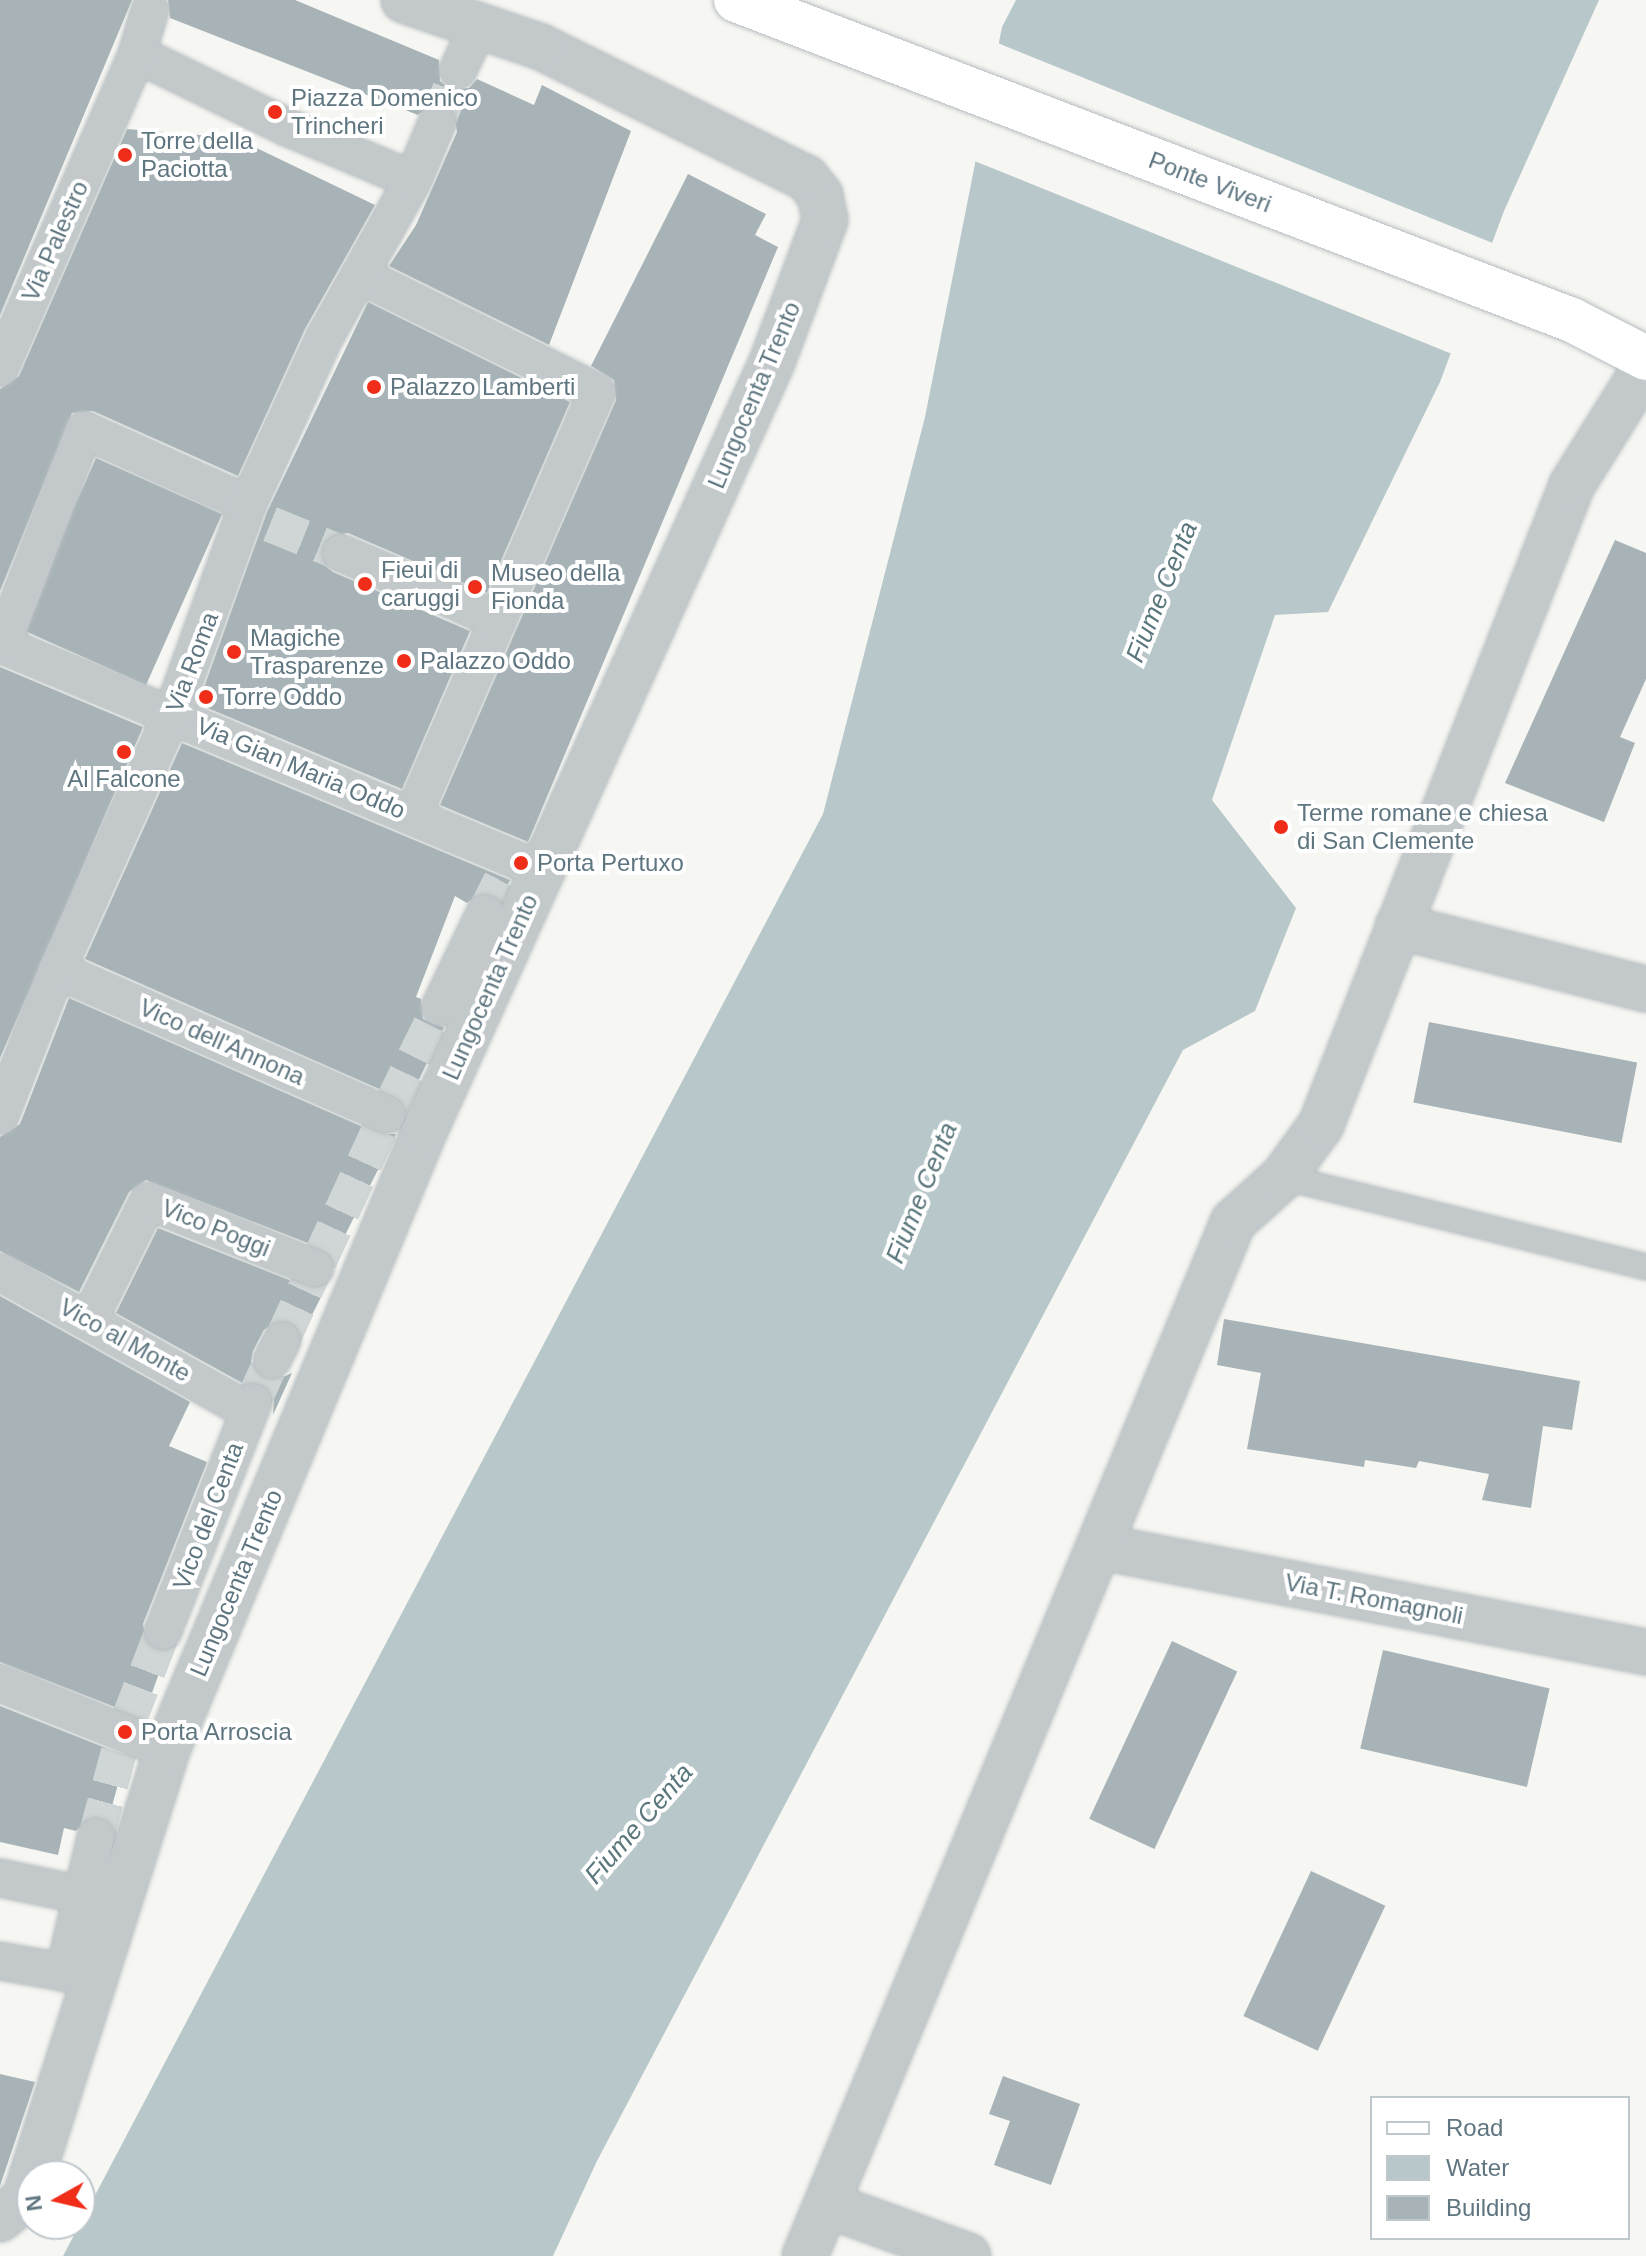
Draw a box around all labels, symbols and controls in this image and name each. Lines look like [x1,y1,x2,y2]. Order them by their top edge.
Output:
place label: Piazza Domenico Trincheri [291,84,478,140]
marker: Piazza Domenico Trincheri [266,103,284,121]
place label: Torre della Paciotta [141,127,253,183]
street label: Ponte Viveri [1145,145,1275,219]
marker: Torre della Paciotta [116,146,134,164]
street label: Via Palestro [16,176,94,306]
street label: Lungocenta Trento [702,297,806,493]
place label: Palazzo Lamberti [390,373,575,401]
marker: Palazzo Lamberti [365,378,383,396]
water label: Fiume Centa [1120,517,1204,667]
place label: Fieui di caruggi [381,556,460,612]
place label: Museo della Fionda [491,559,620,615]
marker: Fieui di caruggi [356,575,374,593]
marker: Museo della Fionda [466,578,484,596]
street label: Via Roma [160,608,224,716]
place label: Magiche Trasparenze [250,624,384,680]
marker: Magiche Trasparenze [225,643,243,661]
place label: Palazzo Oddo [420,647,571,675]
marker: Palazzo Oddo [395,652,413,670]
place label: Torre Oddo [222,683,342,711]
marker: Torre Oddo [197,688,215,706]
street label: Via Gian Maria Oddo [192,711,410,825]
marker: Al Falcone [115,743,133,761]
place label: Al Falcone [67,765,181,793]
place label: Terme romane e chiesa di San Clemente [1297,799,1548,855]
marker: Terme romane e chiesa di San Clemente [1272,818,1290,836]
place label: Porta Pertuxo [537,849,684,877]
marker: Porta Pertuxo [512,854,530,872]
street label: Lungocenta Trento [436,890,544,1084]
street label: Vico dell'Annona [135,993,309,1091]
water label: Fiume Centa [880,1118,964,1268]
street label: Vico Poggi [158,1193,274,1263]
street label: Vico al Monte [55,1292,195,1388]
street label: Vico del Centa [167,1438,249,1594]
street label: Lungocenta Trento [184,1485,288,1681]
street label: Via T. Romagnoli [1282,1568,1466,1630]
place label: Porta Arroscia [141,1718,293,1746]
marker: Porta Arroscia [116,1723,134,1741]
water label: Fiume Centa [578,1758,700,1890]
legend [1370,2096,1630,2240]
text: Road [1446,2114,1503,2141]
text: Water [1446,2154,1509,2181]
north arrow [16,2160,96,2240]
text: N [20,2194,47,2213]
text: Building [1446,2194,1531,2221]

